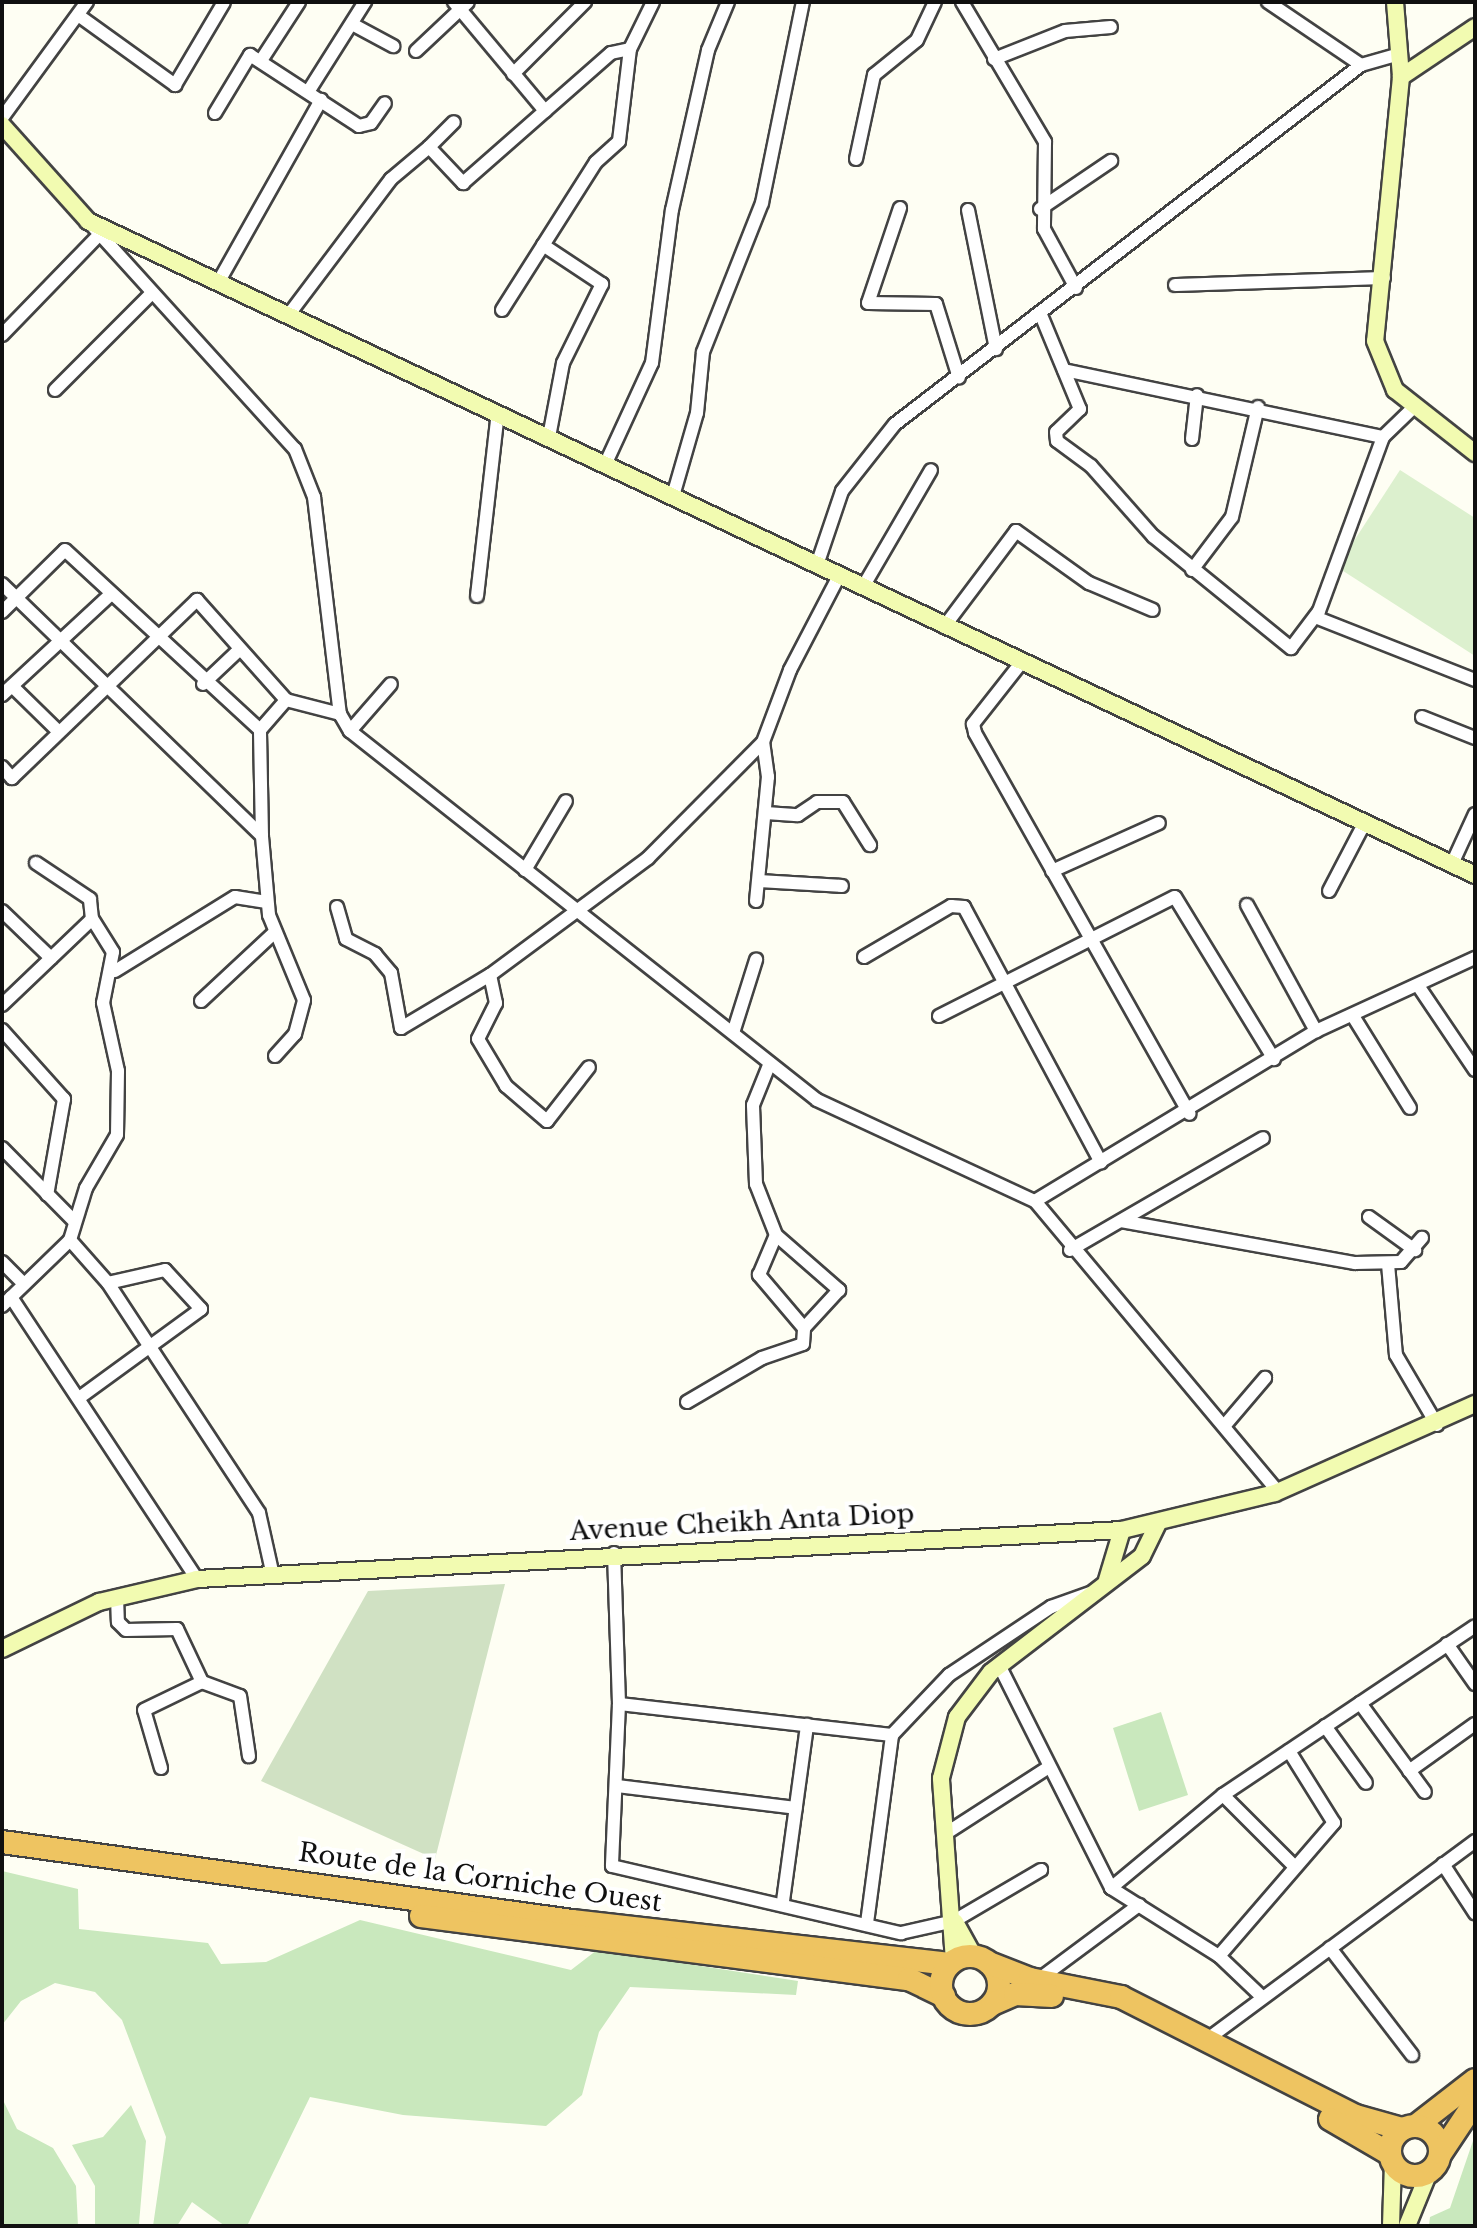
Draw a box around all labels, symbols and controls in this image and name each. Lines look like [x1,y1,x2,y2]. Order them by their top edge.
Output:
street label: Avenue Cheikh Anta Diop [568,1498,916,1548]
street label: Route de la Corniche Ouest [296,1837,664,1919]

